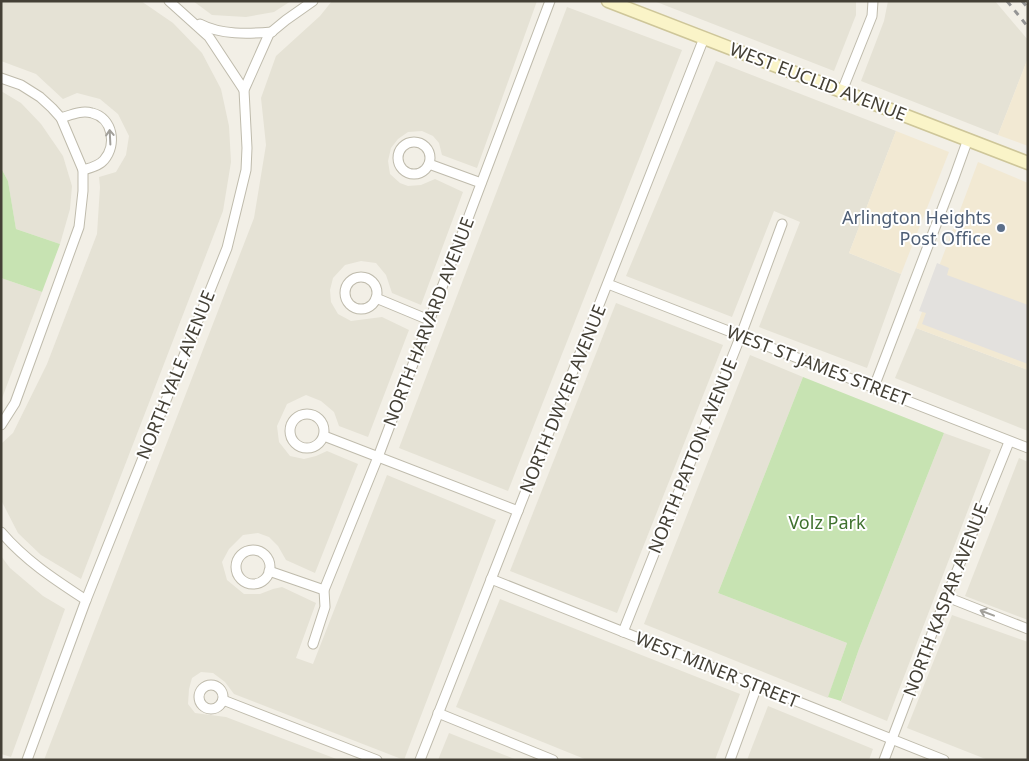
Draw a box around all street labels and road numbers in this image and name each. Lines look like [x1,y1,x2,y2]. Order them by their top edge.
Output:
street label: WEST EUCLID AVENUE [726,36,910,126]
street label: NORTH HARVARD AVENUE [377,214,479,430]
street label: NORTH YALE AVENUE [130,287,220,463]
street label: NORTH DWYER AVENUE [513,301,611,496]
street label: WEST ST JAMES STREET [723,319,913,411]
street label: NORTH PATTON AVENUE [642,355,742,557]
street label: NORTH KASPAR AVENUE [897,500,993,700]
street label: WEST MINER STREET [632,625,803,713]

